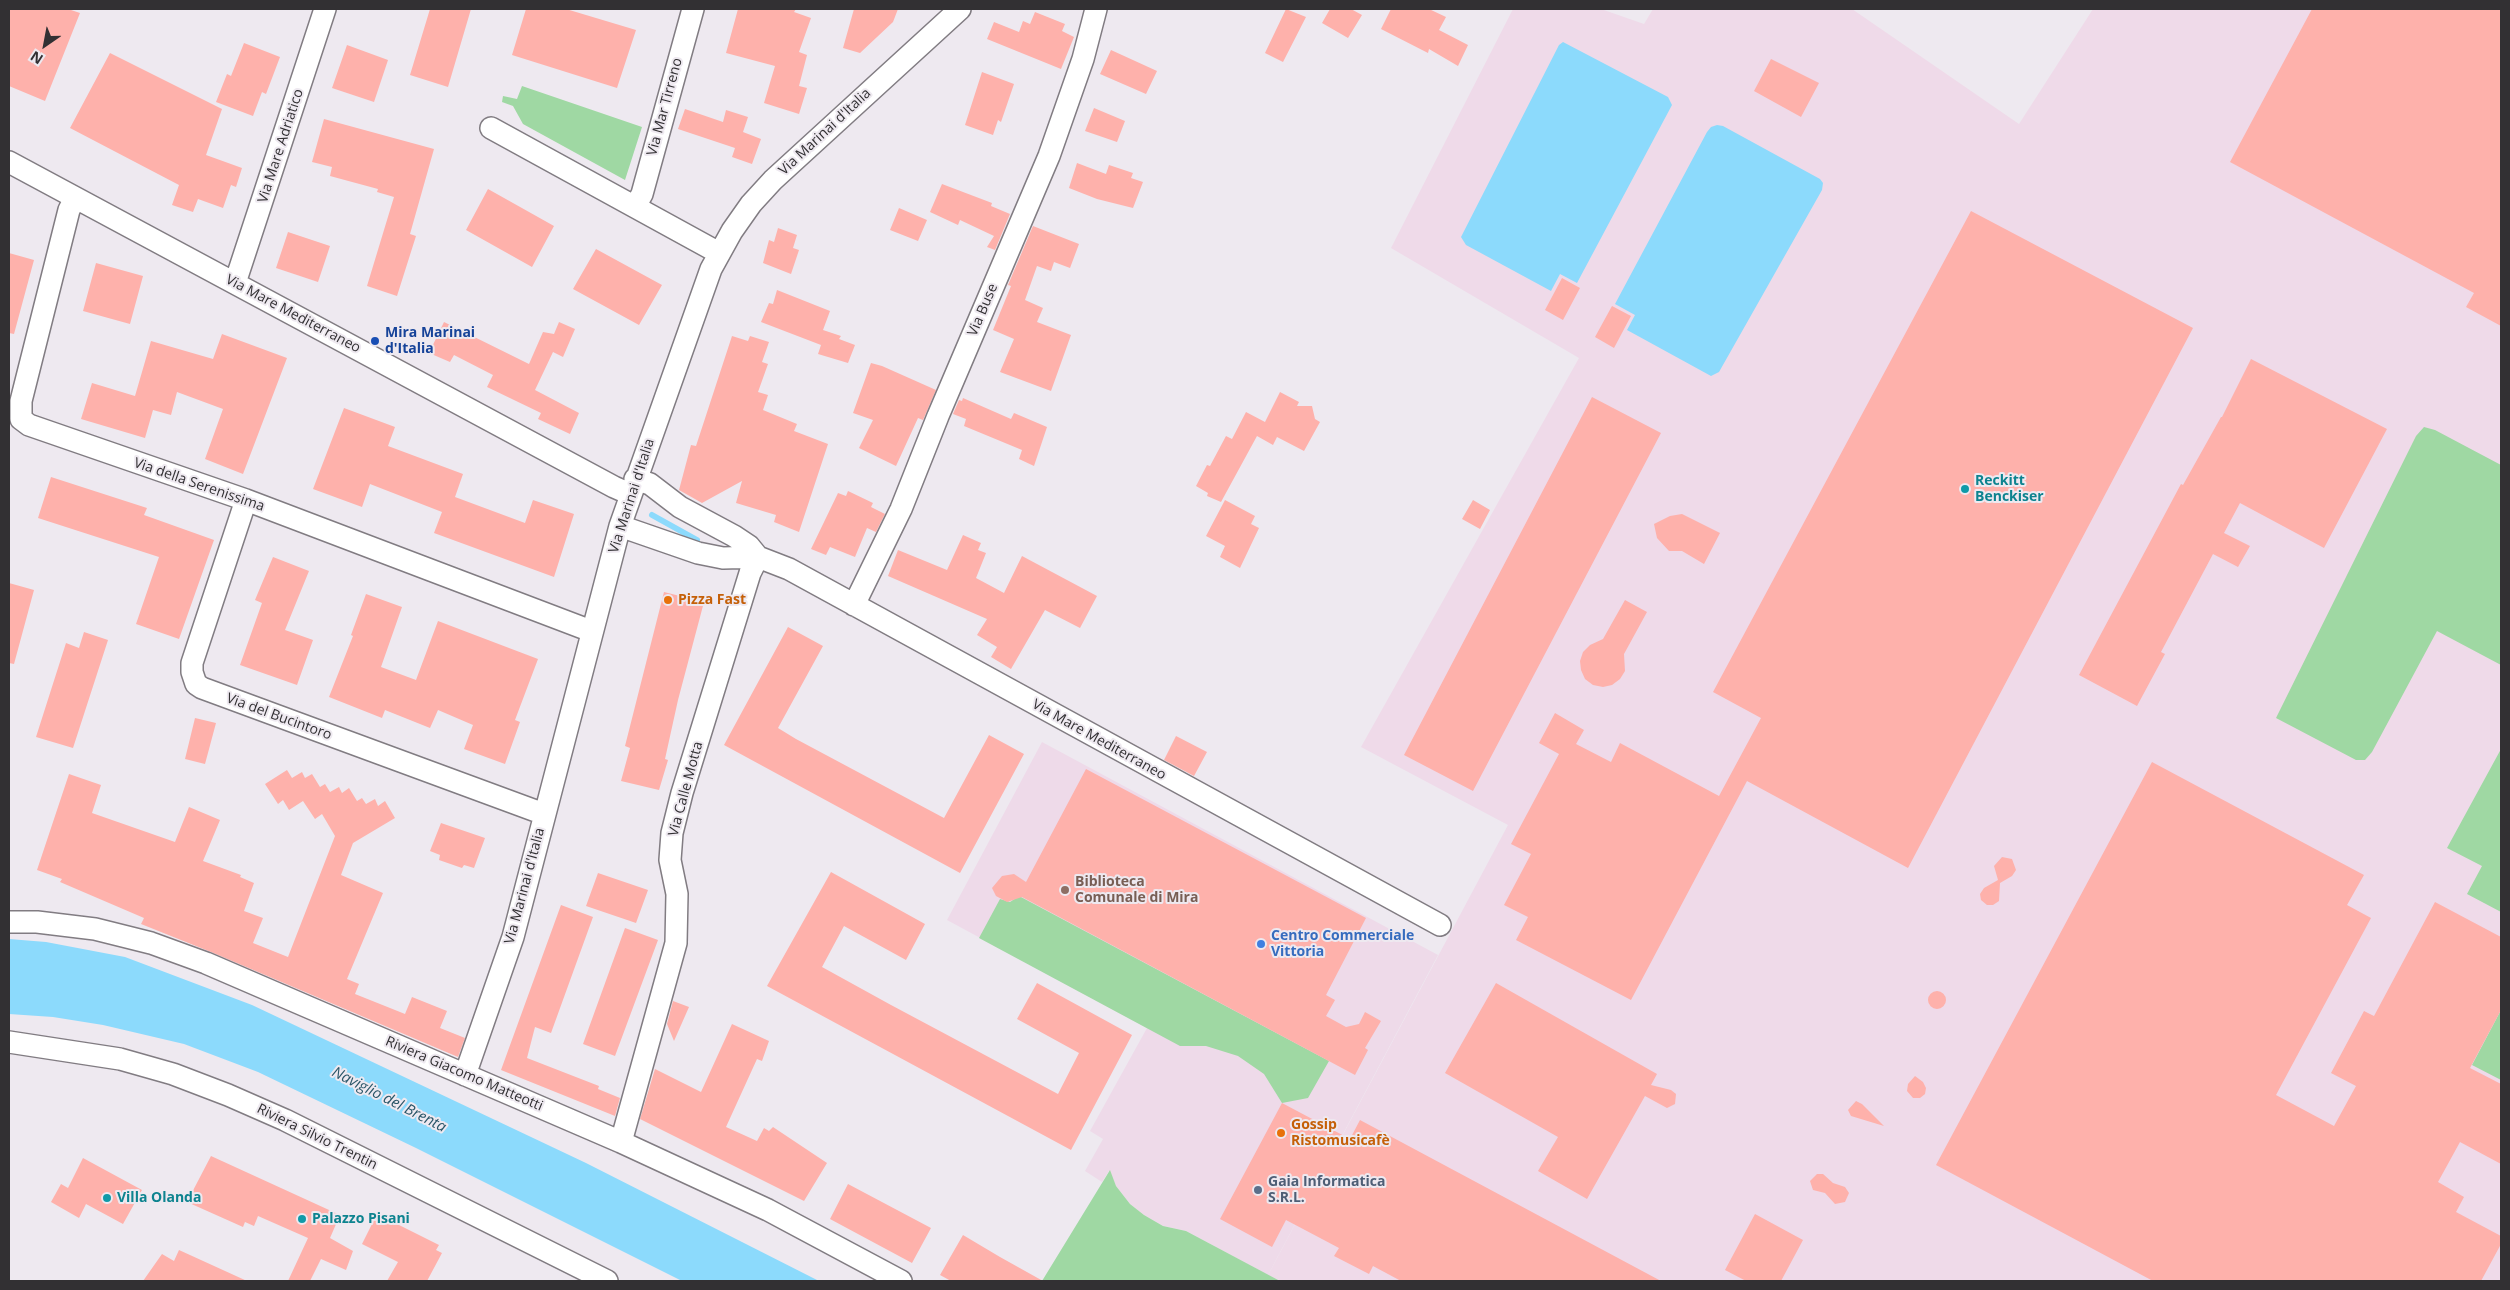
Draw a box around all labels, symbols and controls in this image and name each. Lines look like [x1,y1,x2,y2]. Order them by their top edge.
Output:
north arrow [20,20,70,70]
text: N [27,47,47,69]
street label: Via Mar Tirreno [644,56,686,158]
street label: Via Marinai d'Italia [776,85,874,179]
street label: Via Mare Adriatico [255,87,307,205]
street label: Via Mare Mediterraneo [223,271,363,357]
street label: Via Buse [964,281,1002,339]
place label: Mira Marinai d'Italia [385,325,475,358]
marker: Mira Marinai d'Italia [369,335,381,347]
street label: Via Marinai d'Italia [606,437,658,555]
street label: Via della Serenissima [131,455,267,515]
place label: Reckitt Benckiser [1975,473,2044,506]
marker: Reckitt Benckiser [1959,483,1971,495]
place label: Pizza Fast [678,592,746,608]
marker: Pizza Fast [662,594,674,606]
street label: Via del Bucintoro [224,690,334,744]
street label: Via Mare Mediterraneo [1029,696,1169,784]
street label: Via Calle Motta [665,740,707,838]
street label: Via Marinai d'Italia [501,826,549,946]
place label: Biblioteca Comunale di Mira [1075,874,1198,906]
marker: Biblioteca Comunale di Mira [1059,884,1071,896]
place label: Centro Commerciale Vittoria [1271,928,1414,960]
marker: Centro Commerciale Vittoria [1255,938,1267,950]
street label: Riviera Giacomo Matteotti [383,1033,545,1115]
water label: Naviglio del Brenta [329,1063,449,1137]
street label: Riviera Silvio Trentin [254,1101,380,1173]
place label: Gossip Ristomusicafè [1291,1117,1390,1150]
marker: Gossip Ristomusicafè [1275,1127,1287,1139]
place label: Gaia Informatica S.R.L. [1268,1174,1385,1206]
marker: Gaia Informatica S.R.L. [1252,1184,1264,1196]
place label: Villa Olanda [117,1190,201,1206]
marker: Villa Olanda [101,1192,113,1204]
place label: Palazzo Pisani [312,1211,410,1227]
marker: Palazzo Pisani [296,1213,308,1225]

